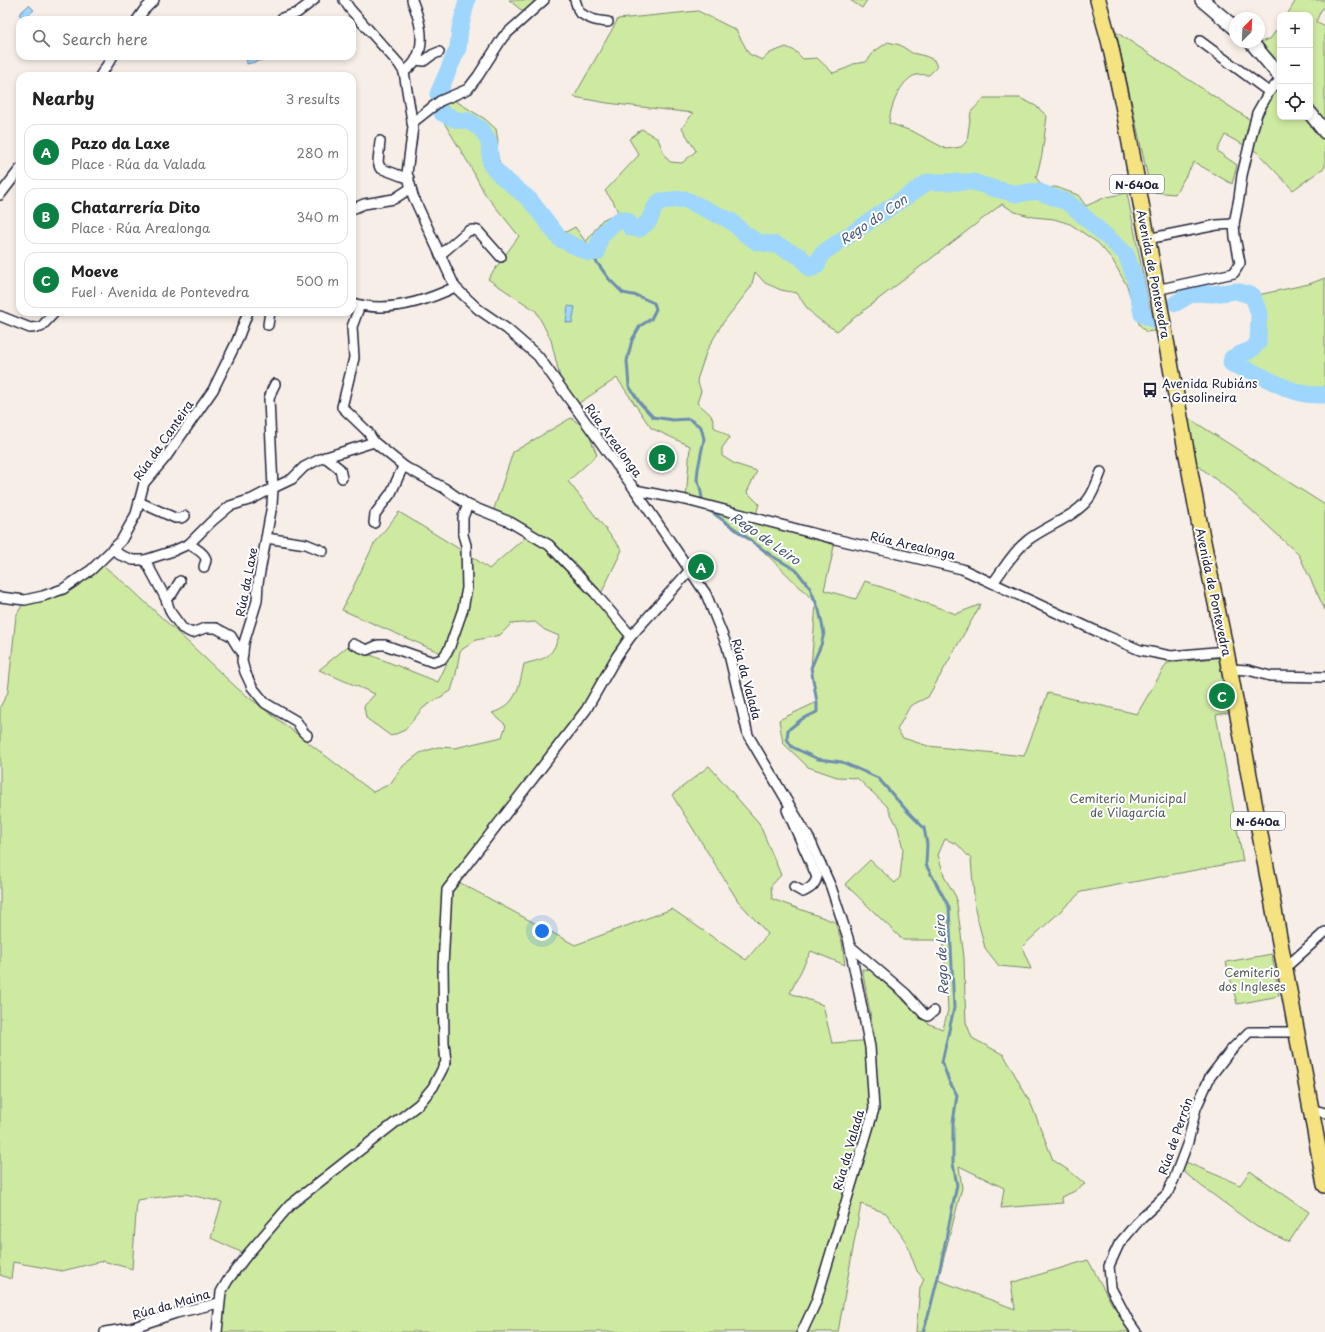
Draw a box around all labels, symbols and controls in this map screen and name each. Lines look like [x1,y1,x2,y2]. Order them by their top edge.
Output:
north arrow [1229,12,1265,48]
map controls [1277,12,1313,120]
button: + [1277,12,1313,48]
search box [16,16,356,60]
icon: search [30,27,52,49]
text: Search here [62,27,148,50]
button: − [1277,48,1313,84]
button: locate [1277,84,1313,120]
text: Nearby [32,85,94,111]
text: 3 results [286,89,340,108]
text: Pazo da Laxe [71,131,170,154]
text: A [41,143,51,162]
text: 280 m [297,143,339,162]
text: Place · Rúa da Valada [71,154,206,173]
road number: N-640a [1110,175,1164,193]
water label: Rego do Con [836,189,911,249]
text: Chatarrería Dito [71,195,200,218]
text: B [42,207,50,226]
text: 340 m [296,207,339,226]
street label: Avenida de Pontevedra [1133,208,1175,340]
text: Place · Rúa Arealonga [71,218,210,237]
text: Moeve [71,259,118,282]
text: C [41,271,51,290]
text: 500 m [296,271,339,290]
text: Fuel · Avenida de Pontevedra [71,282,249,301]
place label: Avenida Rubiáns - Gasolineira [1162,374,1258,406]
bus stop icon: Avenida Rubiáns - Gasolineira [1141,381,1159,399]
street label: Rúa da Canteira [129,396,198,484]
street label: Rúa Arealonga [581,399,647,481]
pin: B [649,443,675,473]
water label: Rego de Leiro [728,507,805,569]
street label: Rúa Arealonga [868,526,958,564]
street label: Avenida de Pontevedra [1192,526,1236,658]
street label: Rúa da Laxe [230,546,262,618]
pin: A [688,552,714,582]
street label: Rúa da Valada [728,637,767,722]
pin: C [1209,681,1235,711]
park label: Cemiterio Municipal de Vilagarcía [1070,789,1186,821]
road number: N-640a [1231,812,1285,830]
water label: Rego de Leiro [929,914,953,996]
your location [532,921,552,941]
park label: Cemiterio dos Ingleses [1218,963,1286,995]
street label: Rúa de Perrón [1153,1095,1197,1177]
street label: Rúa da Valada [828,1107,868,1192]
street label: Rúa da Maina [130,1284,212,1324]

